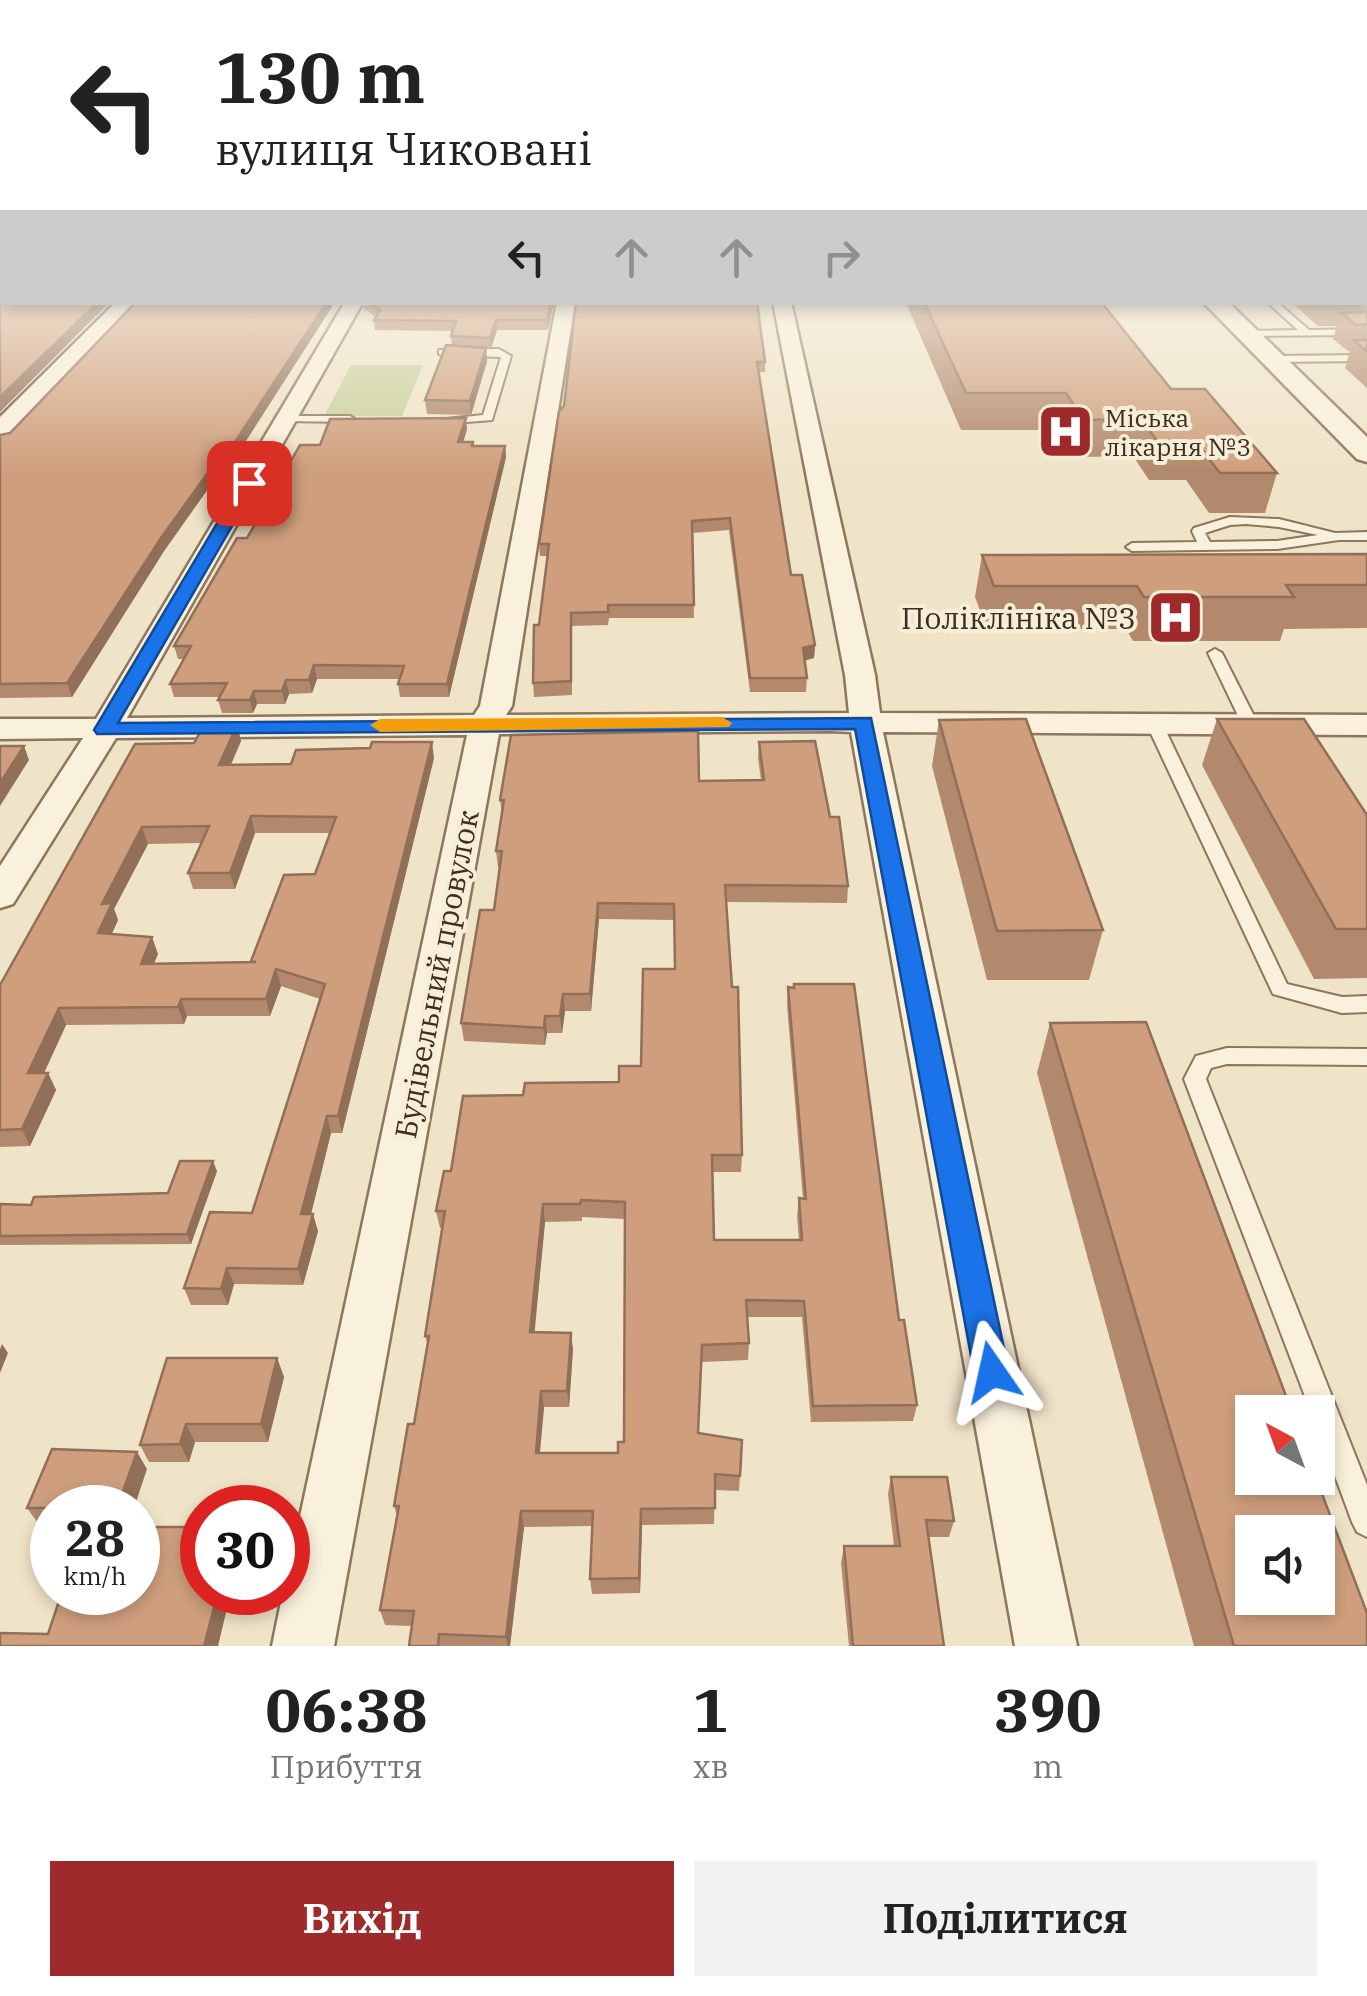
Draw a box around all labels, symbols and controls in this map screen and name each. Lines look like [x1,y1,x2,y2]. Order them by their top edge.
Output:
text: 130 m [215,31,425,122]
icon: left [50,40,180,170]
text: вулиця Чиковані [215,119,592,177]
icon: left [499,230,554,285]
icon: ahead [604,230,659,285]
icon: ahead [709,230,764,285]
icon: right [814,230,869,285]
hospital icon: Міська лікарня №3 [1036,401,1096,461]
place label: Міська лікарня №3 [1105,401,1251,463]
pin [207,441,292,526]
icon: arrive [222,456,277,511]
hospital icon: Поліклініка №3 [1145,587,1205,647]
place label: Поліклініка №3 [901,598,1136,637]
street label: Будівельний провулок [385,807,487,1141]
position arrow [940,1320,1044,1424]
north arrow [1235,1395,1335,1495]
map controls [1235,1395,1335,1615]
speed limit sign: 30 [180,1485,310,1615]
text: 28 [65,1505,125,1570]
button: sound [1235,1515,1335,1615]
text: km/h [63,1559,127,1592]
text: 06:38 [265,1670,427,1749]
text: 1 [693,1670,729,1749]
text: 390 [994,1670,1102,1749]
text: Прибуття [270,1745,423,1787]
text: хв [693,1745,729,1787]
text: m [1033,1745,1063,1787]
button: Вихід [50,1861,674,1976]
button: Поділитися [694,1861,1317,1976]

